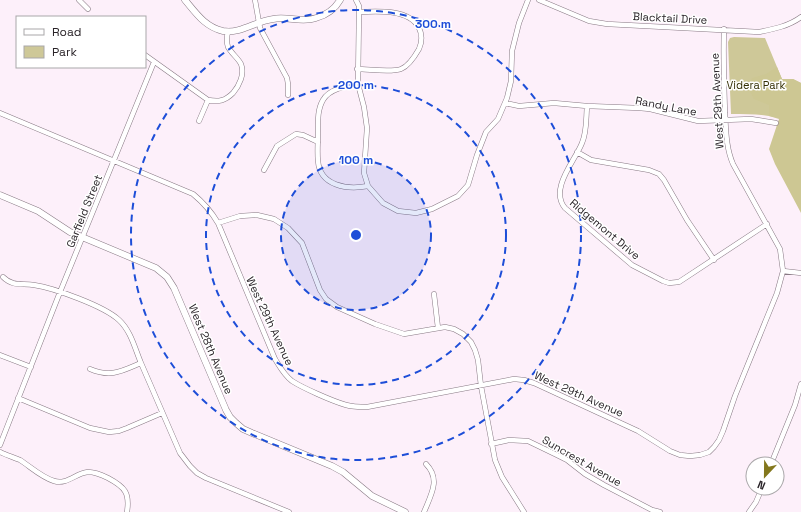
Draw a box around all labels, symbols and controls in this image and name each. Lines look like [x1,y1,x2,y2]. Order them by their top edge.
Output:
street label: Blacktail Drive [632,9,708,27]
legend [16,16,146,68]
text: 300 m [415,16,451,32]
text: Road [52,24,81,40]
text: Park [52,44,77,60]
street label: West 29th Avenue [707,53,727,149]
text: 200 m [338,77,374,93]
park label: Videra Park [726,78,786,92]
street label: Randy Lane [634,93,698,119]
text: 100 m [339,152,373,168]
street label: Garfield Street [63,172,105,250]
street label: Ridgemont Drive [567,196,643,262]
centre of rings [349,228,363,242]
street label: West 29th Avenue [243,274,297,368]
street label: West 28th Avenue [186,302,236,396]
street label: West 29th Avenue [532,368,626,420]
street label: Suncrest Avenue [540,433,624,489]
north arrow [745,456,785,496]
text: N [755,477,767,493]

